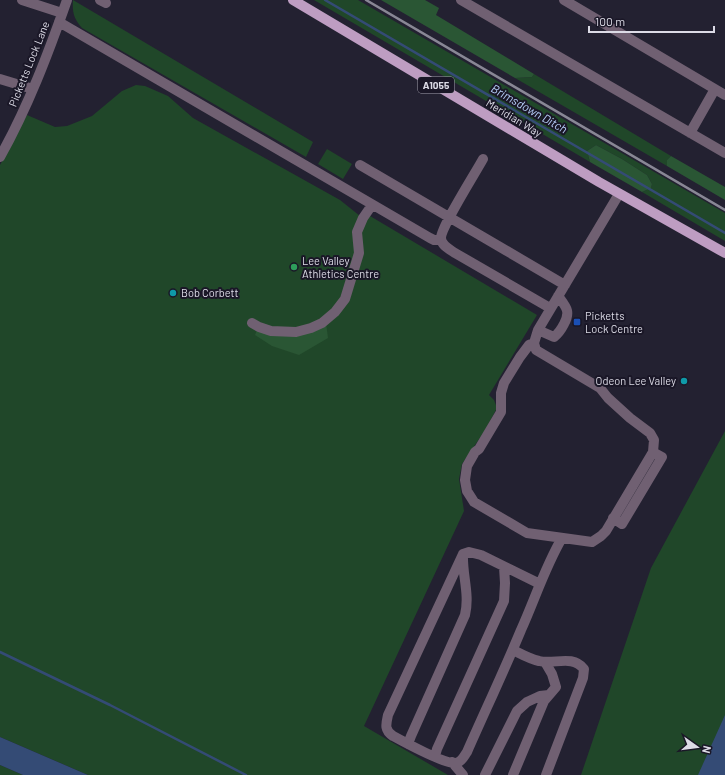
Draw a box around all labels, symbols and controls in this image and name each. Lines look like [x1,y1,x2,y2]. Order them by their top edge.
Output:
scale bar [589,8,714,34]
text: 100 m [595,14,625,28]
street label: Picketts Lock Lane [5,19,52,108]
road number: A1055 [418,77,454,93]
water label: Brimsdown Ditch [489,81,570,136]
street label: Meridian Way [484,96,545,139]
place label: Lee Valley Athletics Centre [302,254,379,280]
marker: Lee Valley Athletics Centre [289,262,299,272]
place label: Bob Corbett [181,286,239,299]
marker: Bob Corbett [168,288,178,298]
place label: Picketts Lock Centre [585,309,643,335]
marker: Picketts Lock Centre [572,317,582,327]
place label: Odeon Lee Valley [596,374,676,387]
marker: Odeon Lee Valley [679,376,689,386]
north arrow [677,727,717,767]
text: N [700,744,714,755]

